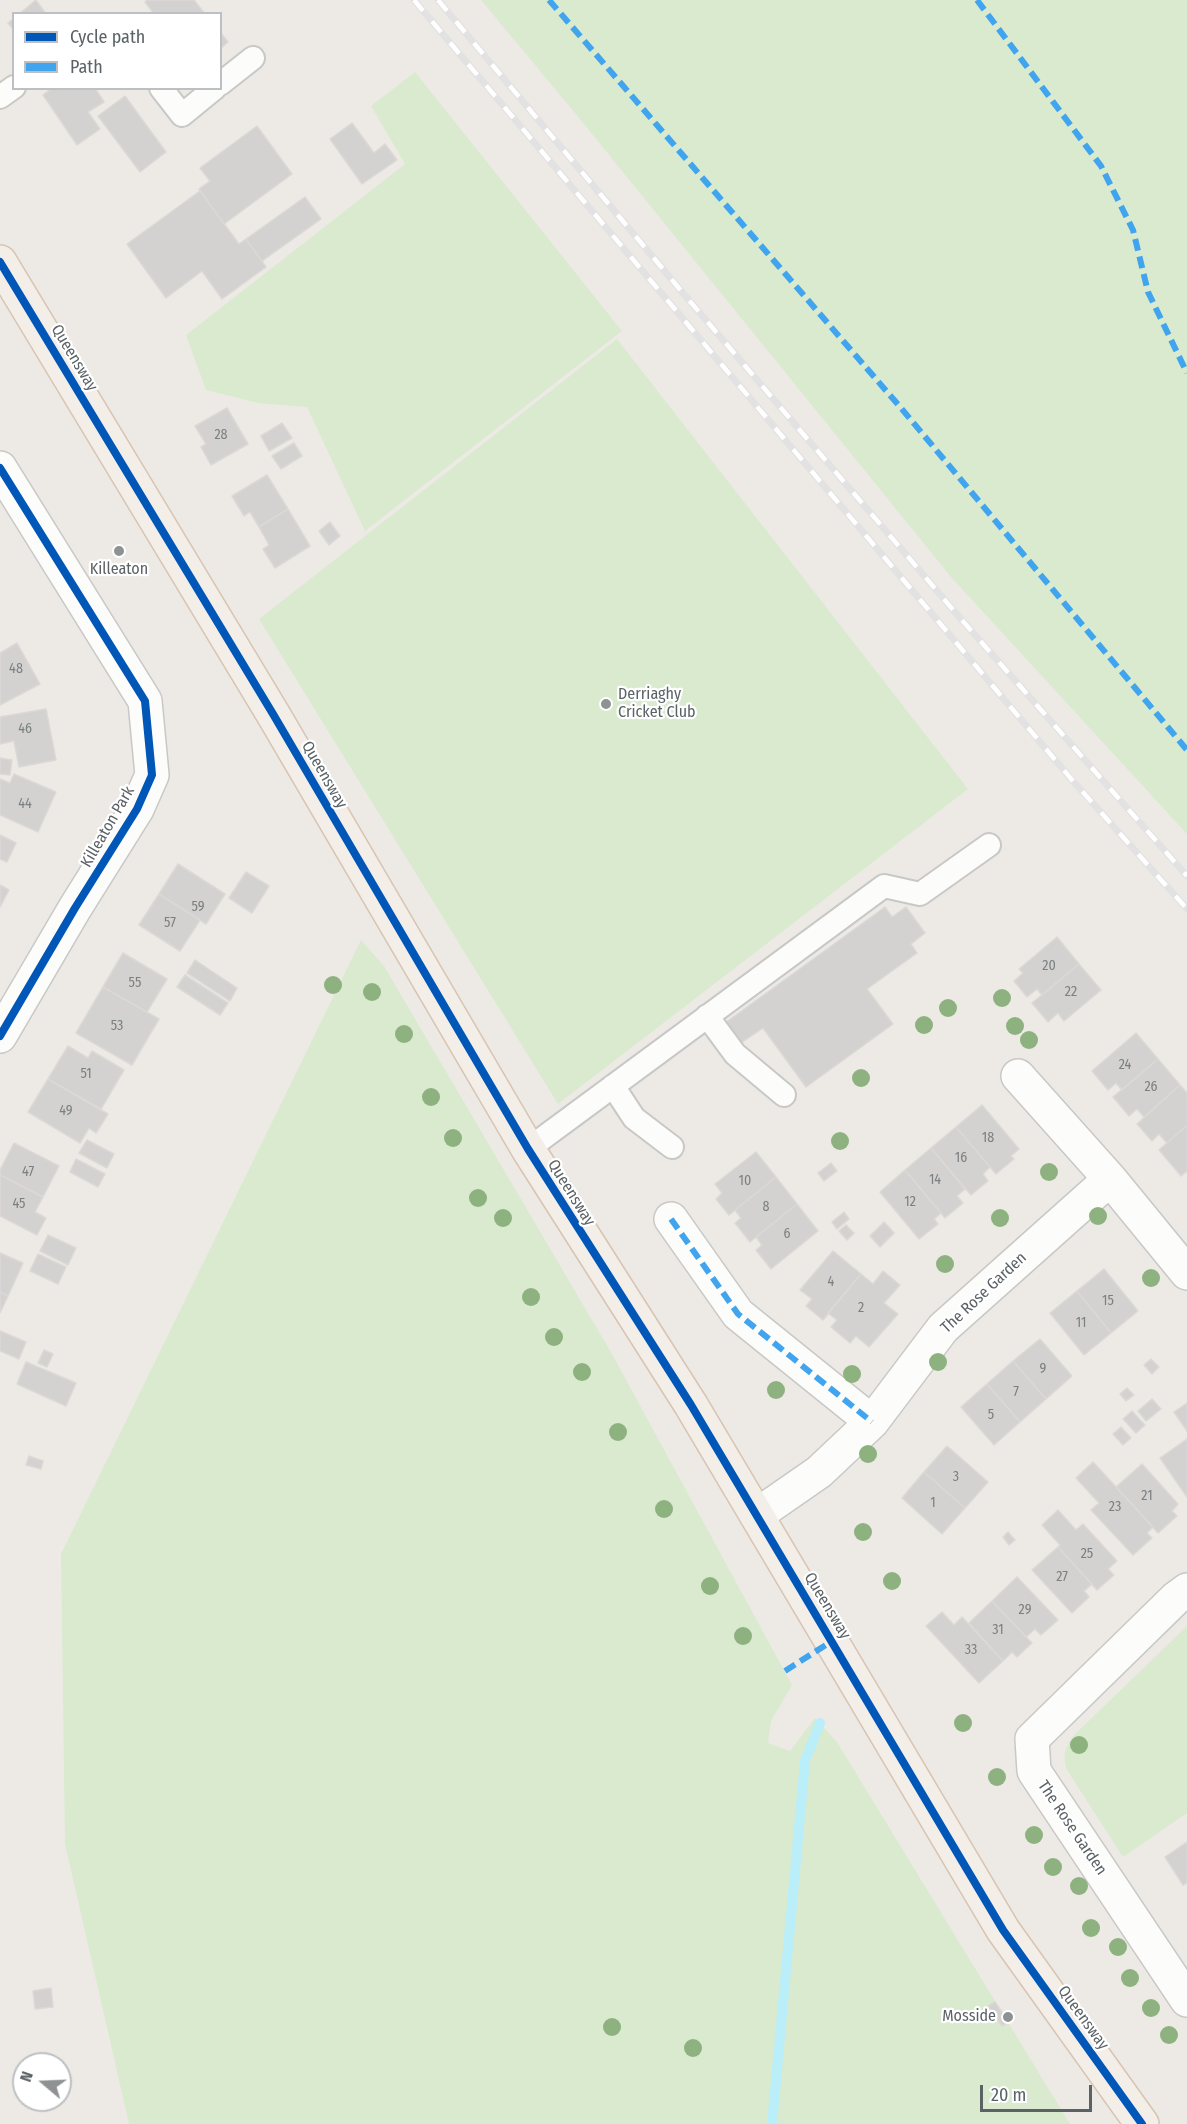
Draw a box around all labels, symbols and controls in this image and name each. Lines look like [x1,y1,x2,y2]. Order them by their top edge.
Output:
legend [12,12,222,90]
text: Cycle path [70,26,145,48]
text: Path [70,56,103,78]
street label: Queensway [47,321,101,395]
house number: 28 [214,427,228,443]
marker: Killeaton [112,544,126,558]
place label: Killeaton [90,560,148,580]
house number: 48 [9,661,23,677]
place label: Derriaghy Cricket Club [618,685,696,723]
marker: Derriaghy Cricket Club [599,697,613,711]
house number: 46 [18,721,32,737]
street label: Queensway [297,738,351,812]
street label: Killeaton Park [77,783,139,871]
house number: 44 [18,796,32,812]
house number: 59 [191,899,205,915]
house number: 57 [164,915,176,931]
house number: 20 [1042,958,1056,974]
house number: 55 [129,975,141,991]
house number: 22 [1065,984,1077,1000]
house number: 53 [111,1018,123,1034]
house number: 24 [1119,1057,1131,1073]
house number: 51 [80,1066,92,1082]
house number: 26 [1144,1079,1158,1095]
house number: 49 [59,1103,73,1119]
house number: 18 [982,1130,994,1146]
house number: 16 [955,1150,967,1166]
street label: Queensway [543,1156,599,1230]
house number: 47 [22,1164,34,1180]
house number: 14 [929,1172,941,1188]
house number: 10 [739,1173,751,1189]
house number: 12 [904,1194,916,1210]
house number: 45 [12,1196,26,1212]
house number: 8 [763,1199,769,1215]
house number: 6 [784,1226,790,1242]
street label: The Rose Garden [937,1248,1031,1338]
house number: 4 [828,1274,834,1290]
house number: 15 [1102,1293,1114,1309]
house number: 2 [858,1300,864,1316]
house number: 11 [1076,1315,1086,1331]
house number: 9 [1040,1361,1046,1377]
house number: 7 [1013,1384,1019,1400]
house number: 5 [988,1407,994,1423]
house number: 3 [953,1469,959,1485]
house number: 21 [1141,1488,1153,1504]
house number: 1 [930,1495,936,1511]
house number: 23 [1109,1499,1121,1515]
house number: 25 [1081,1546,1093,1562]
street label: Queensway [800,1569,854,1643]
house number: 27 [1056,1569,1068,1585]
house number: 29 [1019,1602,1031,1618]
house number: 31 [992,1622,1004,1638]
house number: 33 [965,1642,977,1658]
street label: The Rose Garden [1033,1777,1111,1879]
street label: Queensway [1053,1982,1113,2054]
place label: Mosside [942,2007,996,2027]
marker: Mosside [1001,2010,1015,2024]
north arrow [12,2052,72,2112]
text: N [16,2069,37,2084]
scale bar [983,2073,1096,2111]
text: 20 m [991,2084,1026,2106]

